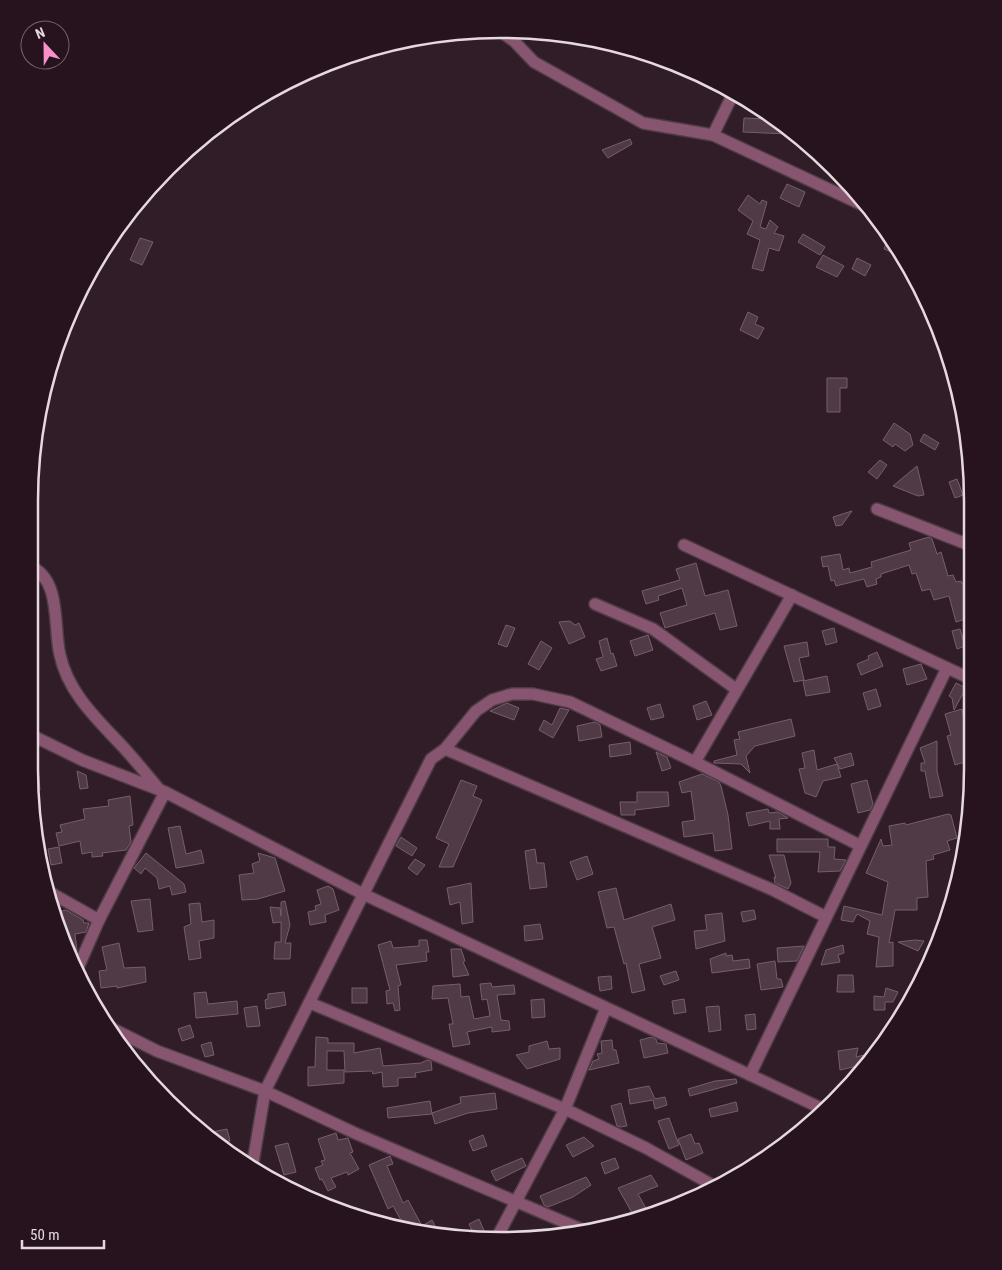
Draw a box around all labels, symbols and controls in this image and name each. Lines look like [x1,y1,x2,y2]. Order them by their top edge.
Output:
north arrow [20,20,70,70]
text: N [33,24,47,42]
scale bar [22,1218,105,1250]
text: 50 m [30,1226,60,1244]

